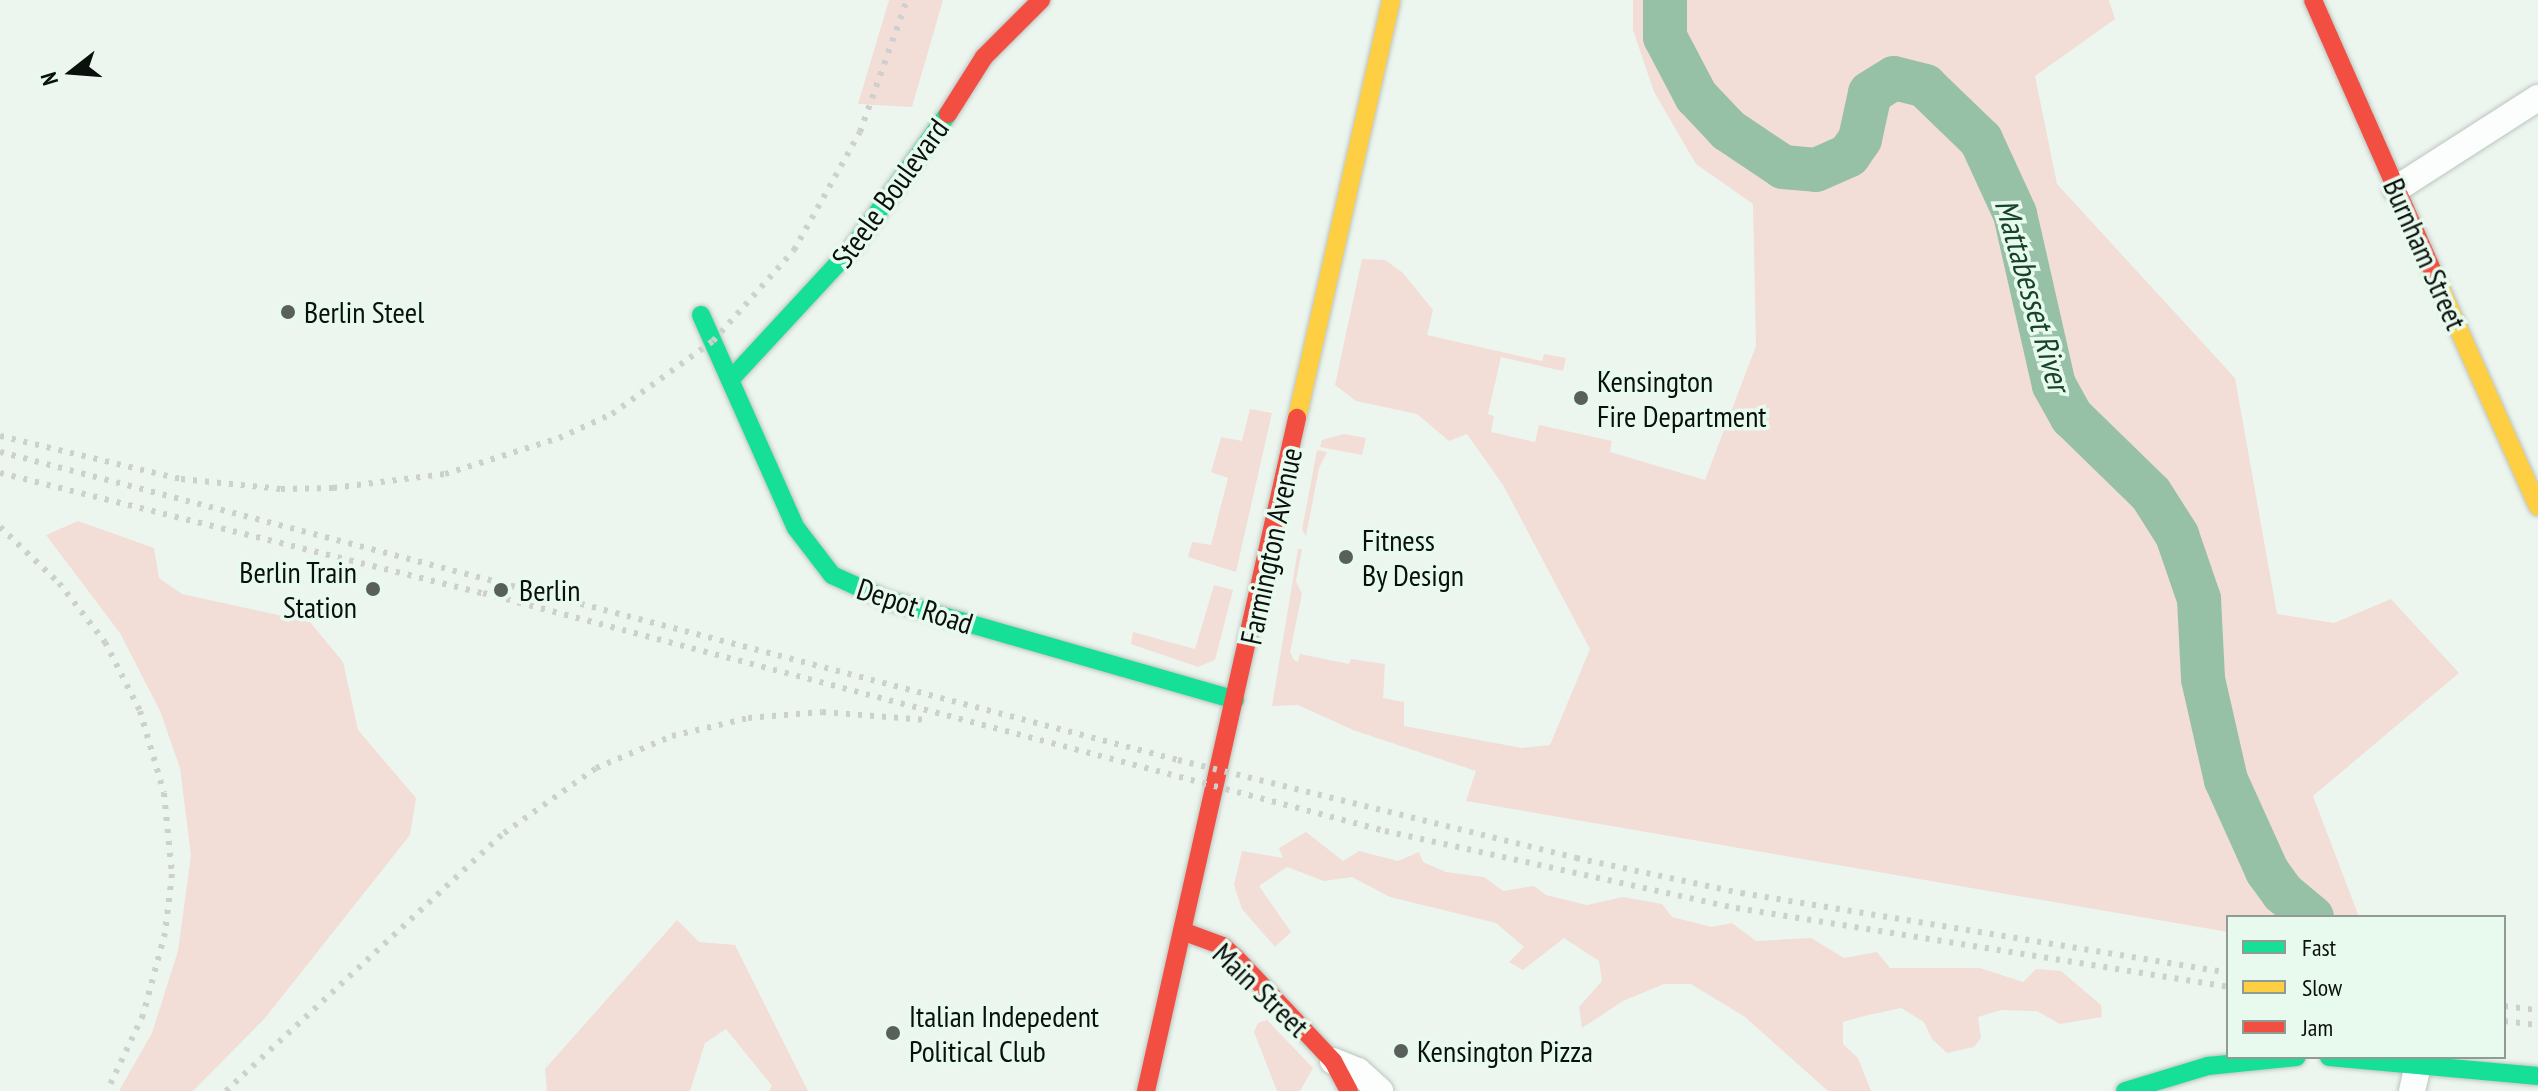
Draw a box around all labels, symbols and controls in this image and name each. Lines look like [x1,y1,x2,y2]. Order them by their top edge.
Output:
north arrow [32,32,112,112]
text: N [34,69,64,89]
street label: Steele Boulevard [824,112,956,274]
street label: Burnham Street [2376,173,2474,335]
water label: Mattabesset River [1987,195,2079,395]
place label: Berlin Steel [304,294,424,330]
marker: Berlin Steel [279,303,297,321]
place label: Kensington Fire Department [1597,363,1767,434]
marker: Kensington Fire Department [1572,389,1590,407]
street label: Farmington Avenue [1232,444,1310,648]
place label: Fitness By Design [1362,522,1465,592]
marker: Fitness By Design [1337,548,1355,566]
place label: Berlin Train Station [238,554,357,624]
street label: Depot Road [852,570,978,642]
place label: Berlin [519,572,580,608]
marker: Berlin [490,579,512,601]
marker: Berlin Train Station [364,580,382,598]
legend [2226,915,2506,1059]
text: Fast [2302,932,2336,963]
street label: Main Street [1206,936,1316,1044]
text: Slow [2302,972,2342,1003]
place label: Italian Indepedent Political Club [909,998,1099,1068]
text: Jam [2302,1012,2333,1043]
marker: Italian Indepedent Political Club [884,1024,902,1042]
place label: Kensington Pizza [1417,1033,1593,1069]
marker: Kensington Pizza [1392,1042,1410,1060]

